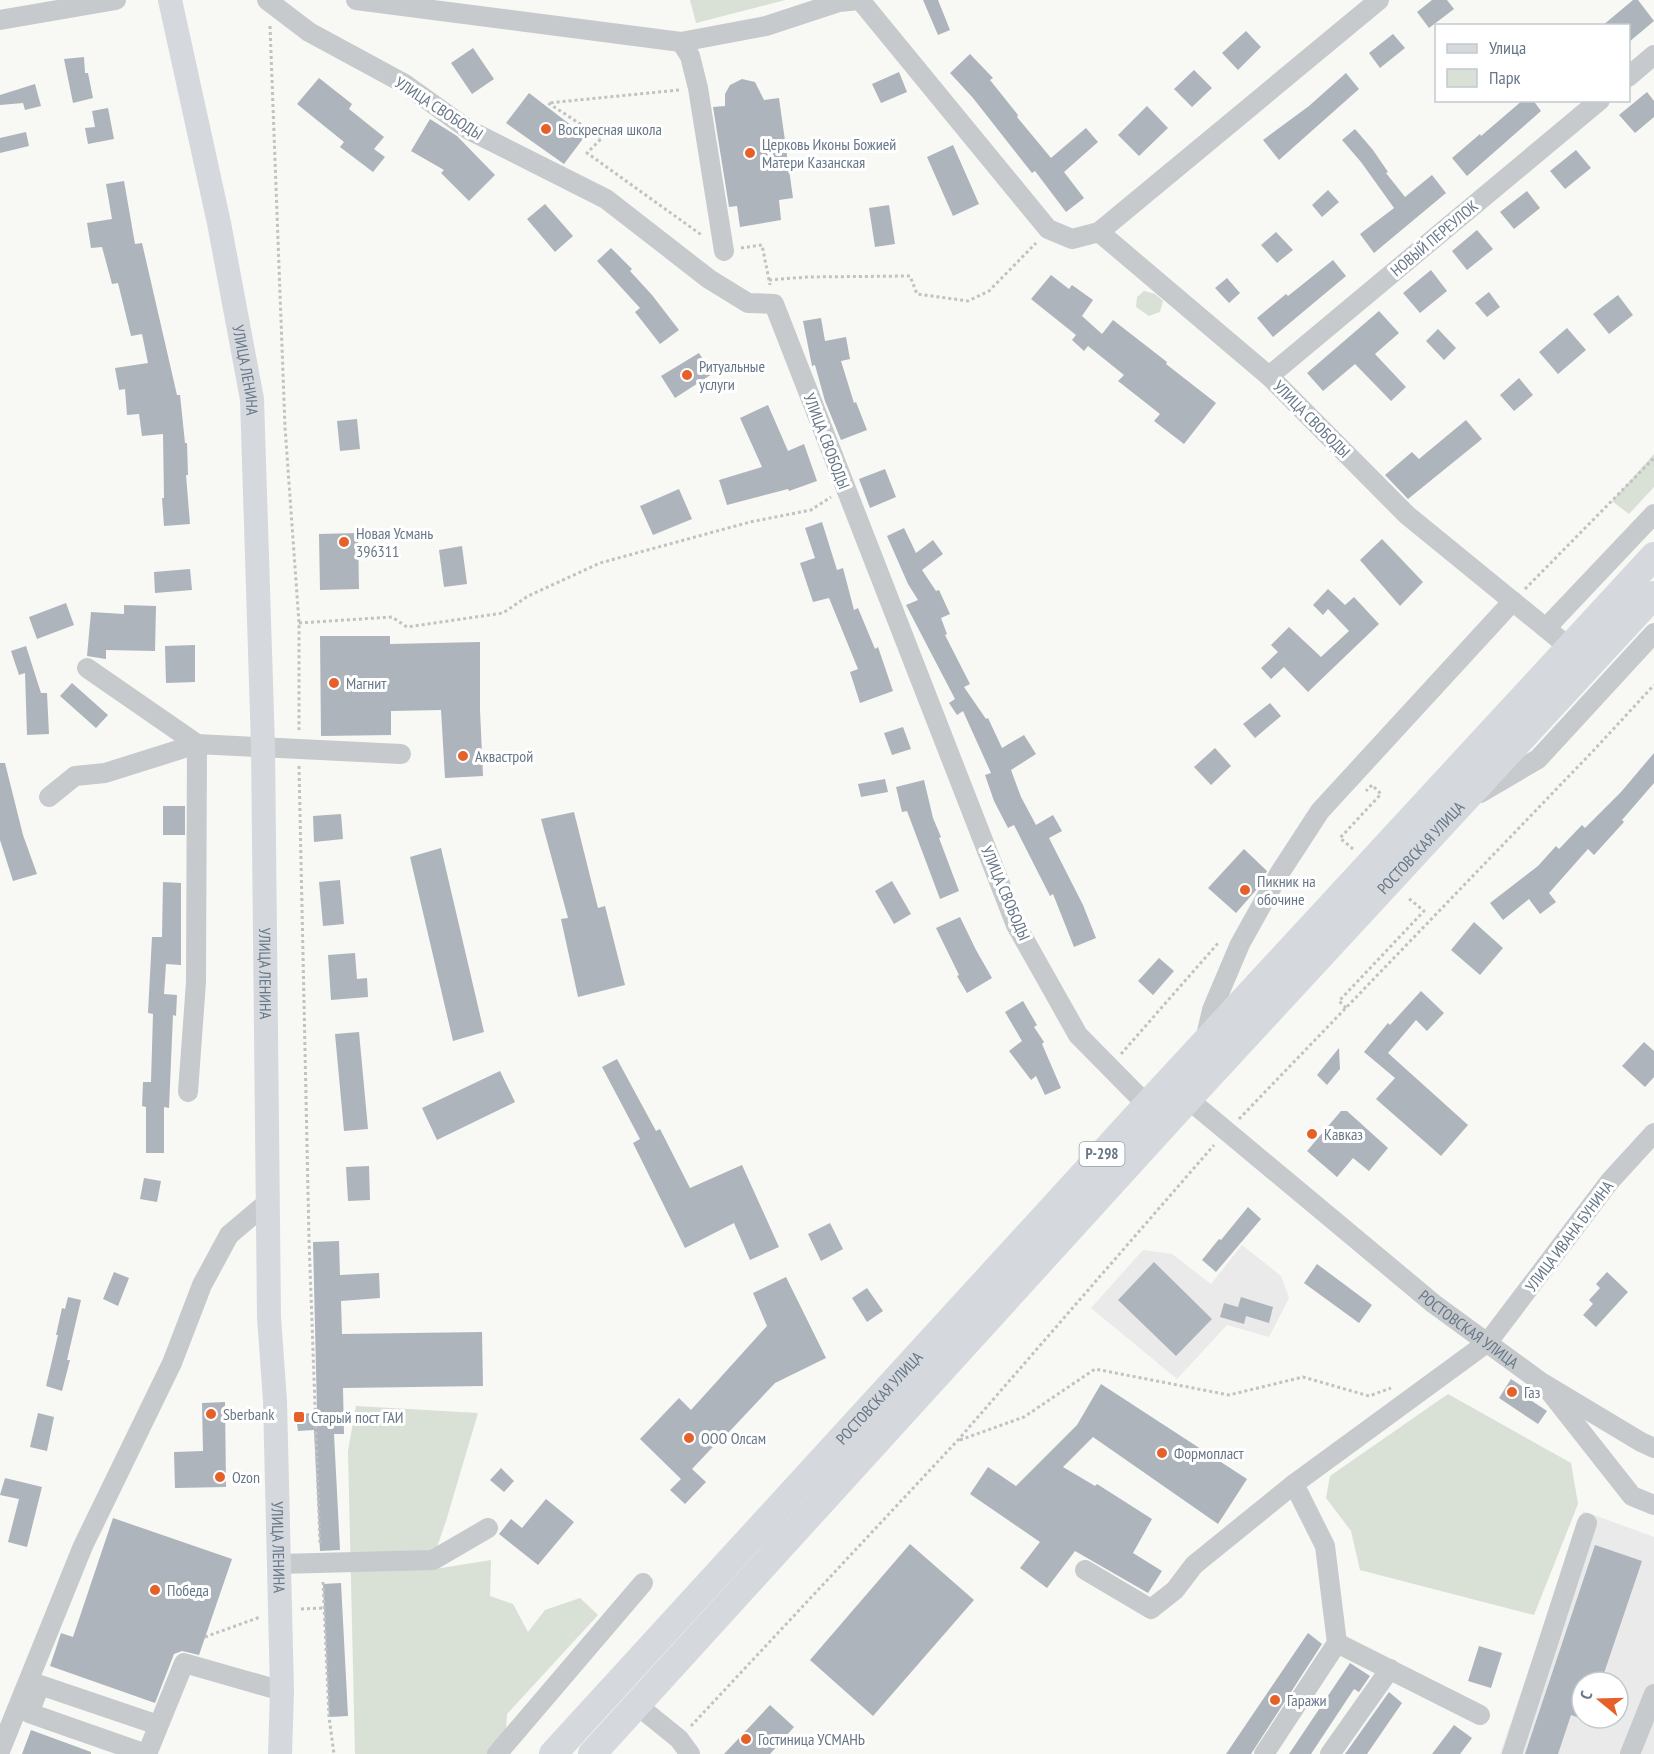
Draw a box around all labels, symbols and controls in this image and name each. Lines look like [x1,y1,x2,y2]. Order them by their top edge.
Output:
legend [1435,24,1630,102]
text: Улица [1489,36,1526,59]
text: Парк [1489,66,1520,89]
street label: УЛИЦА СВОБОДЫ [391,72,487,144]
place label: Воскресная школа [558,119,662,139]
marker: Воскресная школа [539,122,553,136]
place label: Церковь Иконы Божией Матери Казанская [762,134,896,172]
marker: Церковь Иконы Божией Матери Казанская [743,146,757,160]
street label: НОВЫЙ ПЕРЕУЛОК [1386,196,1482,280]
street label: УЛИЦА ЛЕНИНА [228,323,263,416]
place label: Ритуальные услуги [699,356,765,394]
marker: Ритуальные услуги [680,368,694,382]
street label: УЛИЦА СВОБОДЫ [1269,376,1355,462]
street label: УЛИЦА СВОБОДЫ [800,390,854,492]
place label: Новая Усмань 396311 [356,523,433,561]
marker: Новая Усмань 396311 [337,535,351,549]
place label: Магнит [346,673,387,693]
marker: Магнит [327,676,341,690]
place label: Аквастрой [475,746,533,766]
marker: Аквастрой [456,749,470,763]
street label: РОСТОВСКАЯ УЛИЦА [1373,797,1469,898]
street label: УЛИЦА СВОБОДЫ [977,843,1035,943]
place label: Пикник на обочине [1257,871,1316,909]
marker: Пикник на обочине [1238,883,1252,897]
street label: УЛИЦА ЛЕНИНА [255,928,276,1020]
place label: Кавказ [1324,1124,1363,1144]
marker: Кавказ [1305,1127,1319,1141]
road number: Р-298 [1080,1142,1124,1166]
street label: УЛИЦА ИВАНА БУНИНА [1521,1176,1617,1295]
street label: РОСТОВСКАЯ УЛИЦА [1415,1286,1523,1373]
street label: РОСТОВСКАЯ УЛИЦА [832,1347,927,1448]
place label: Газ [1524,1382,1541,1402]
marker: Газ [1505,1385,1519,1399]
place label: Sberbank [223,1404,275,1424]
marker: Sberbank [204,1407,218,1421]
place label: Старый пост ГАИ [311,1407,404,1427]
marker: Старый пост ГАИ [292,1410,306,1424]
place label: ООО Олсам [701,1428,766,1448]
marker: ООО Олсам [682,1431,696,1445]
place label: Формопласт [1174,1443,1245,1463]
marker: Формопласт [1155,1446,1169,1460]
place label: Ozon [232,1467,260,1487]
marker: Ozon [213,1470,227,1484]
street label: УЛИЦА ЛЕНИНА [267,1501,290,1594]
place label: Победа [167,1580,209,1600]
marker: Победа [148,1583,162,1597]
north arrow [1570,1670,1630,1730]
text: С [1575,1688,1597,1702]
place label: Гаражи [1287,1690,1327,1710]
marker: Гаражи [1268,1693,1282,1707]
place label: Гостиница УСМАНЬ [758,1729,865,1749]
marker: Гостиница УСМАНЬ [739,1732,753,1746]

